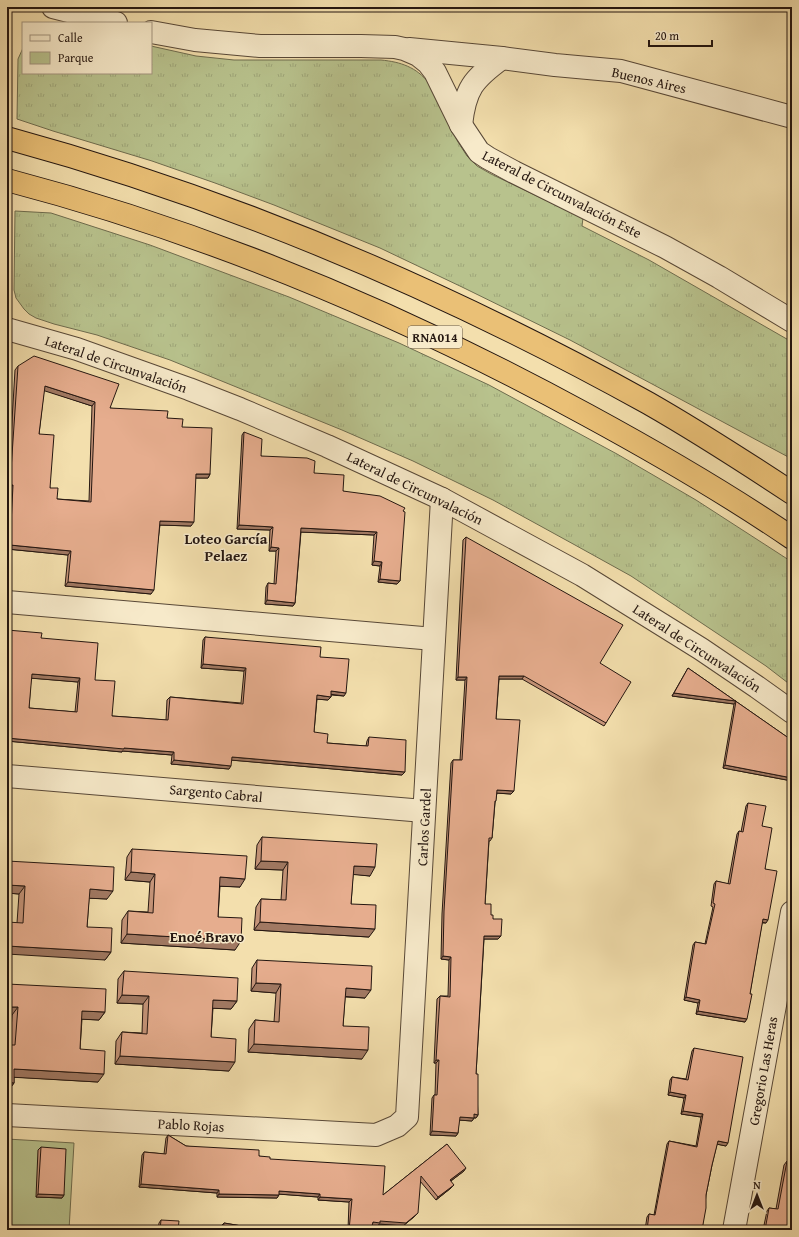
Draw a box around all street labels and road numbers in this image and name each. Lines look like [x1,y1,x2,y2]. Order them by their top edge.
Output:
street label: Buenos Aires [610,62,688,98]
street label: Lateral de Circunvalación Este [479,145,645,243]
road number: RNA014 [408,326,462,348]
street label: Lateral de Circunvalación [42,330,190,398]
street label: Lateral de Circunvalación [344,446,487,530]
street label: Lateral de Circunvalación [629,599,765,697]
street label: Sargento Cabral [169,779,263,807]
street label: Carlos Gardel [412,787,436,867]
street label: Gregorio Las Heras [744,1015,782,1127]
street label: Pablo Rojas [157,1113,225,1137]

